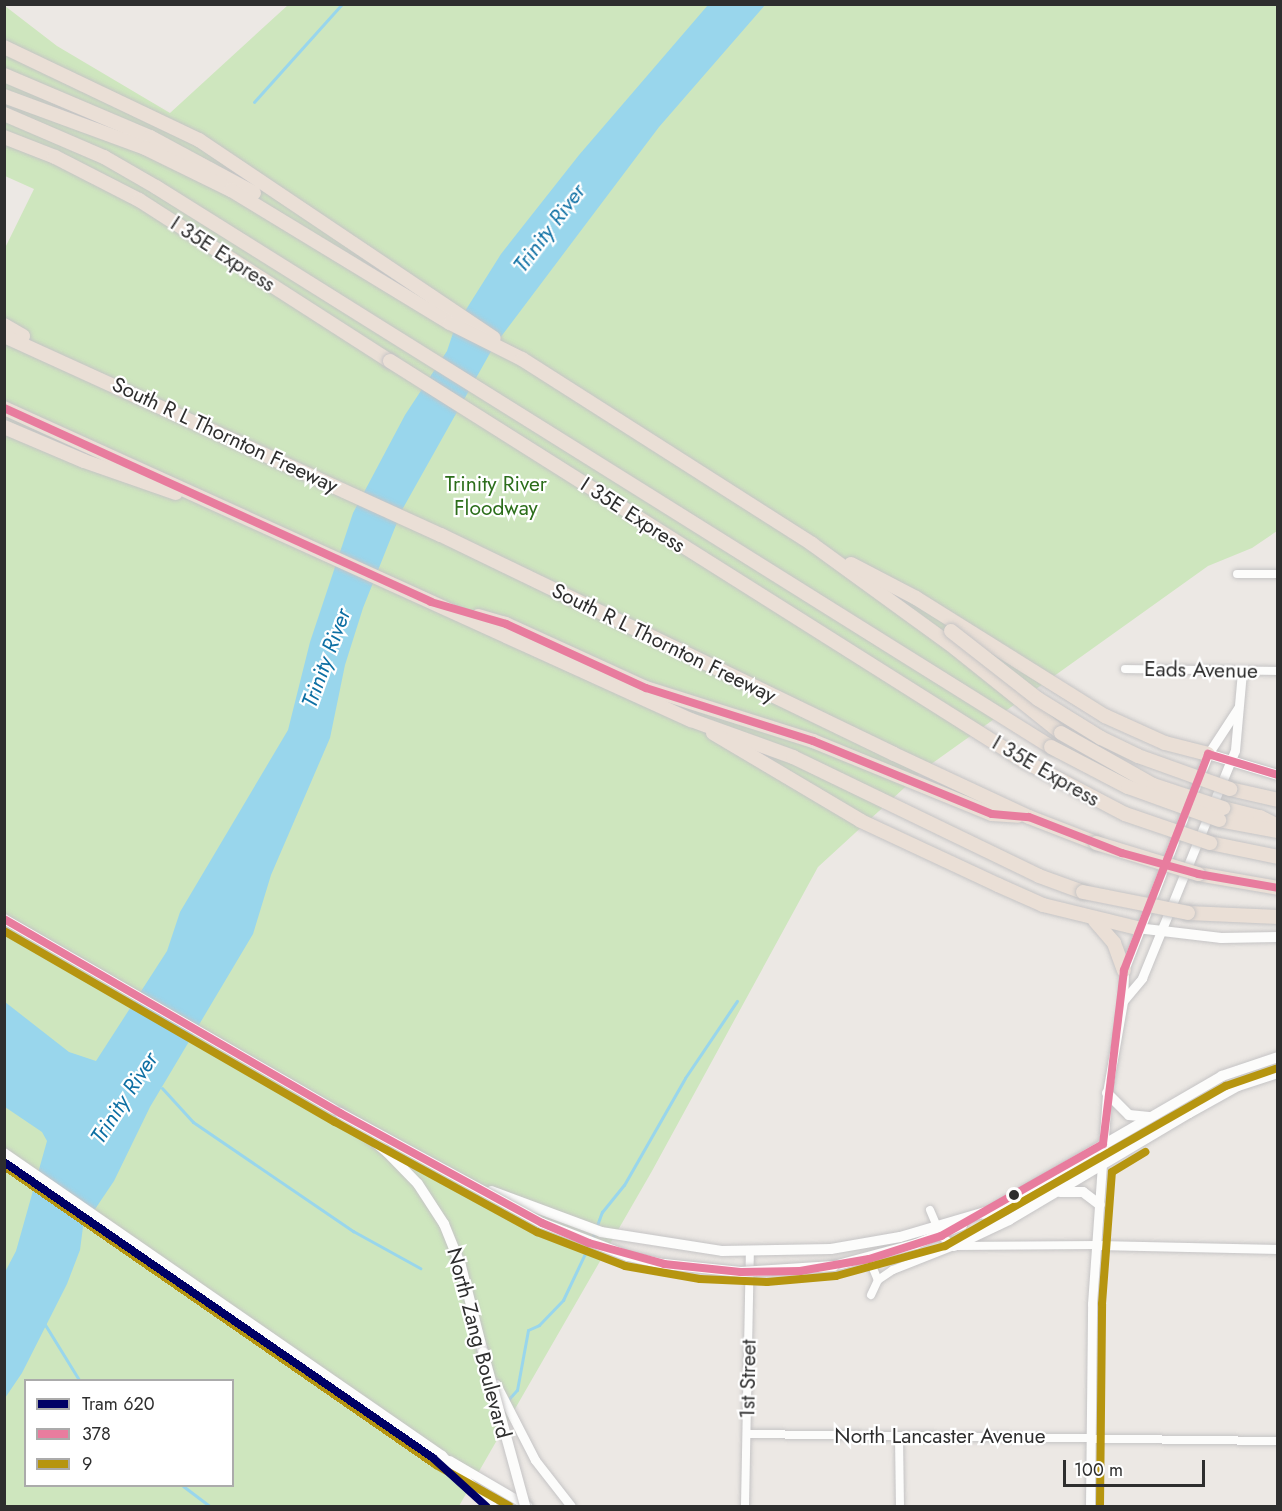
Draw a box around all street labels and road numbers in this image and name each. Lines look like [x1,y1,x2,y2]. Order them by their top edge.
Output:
street label: I 35E Express [166,211,280,297]
street label: South R L Thornton Freeway [108,372,342,498]
street label: I 35E Express [576,472,690,558]
street label: South R L Thornton Freeway [548,578,780,708]
street label: Eads Avenue [1144,656,1258,684]
street label: I 35E Express [988,730,1104,812]
street label: North Zang Boulevard [441,1245,517,1441]
street label: 1st Street [735,1339,761,1419]
street label: North Lancaster Avenue [834,1423,1046,1449]

